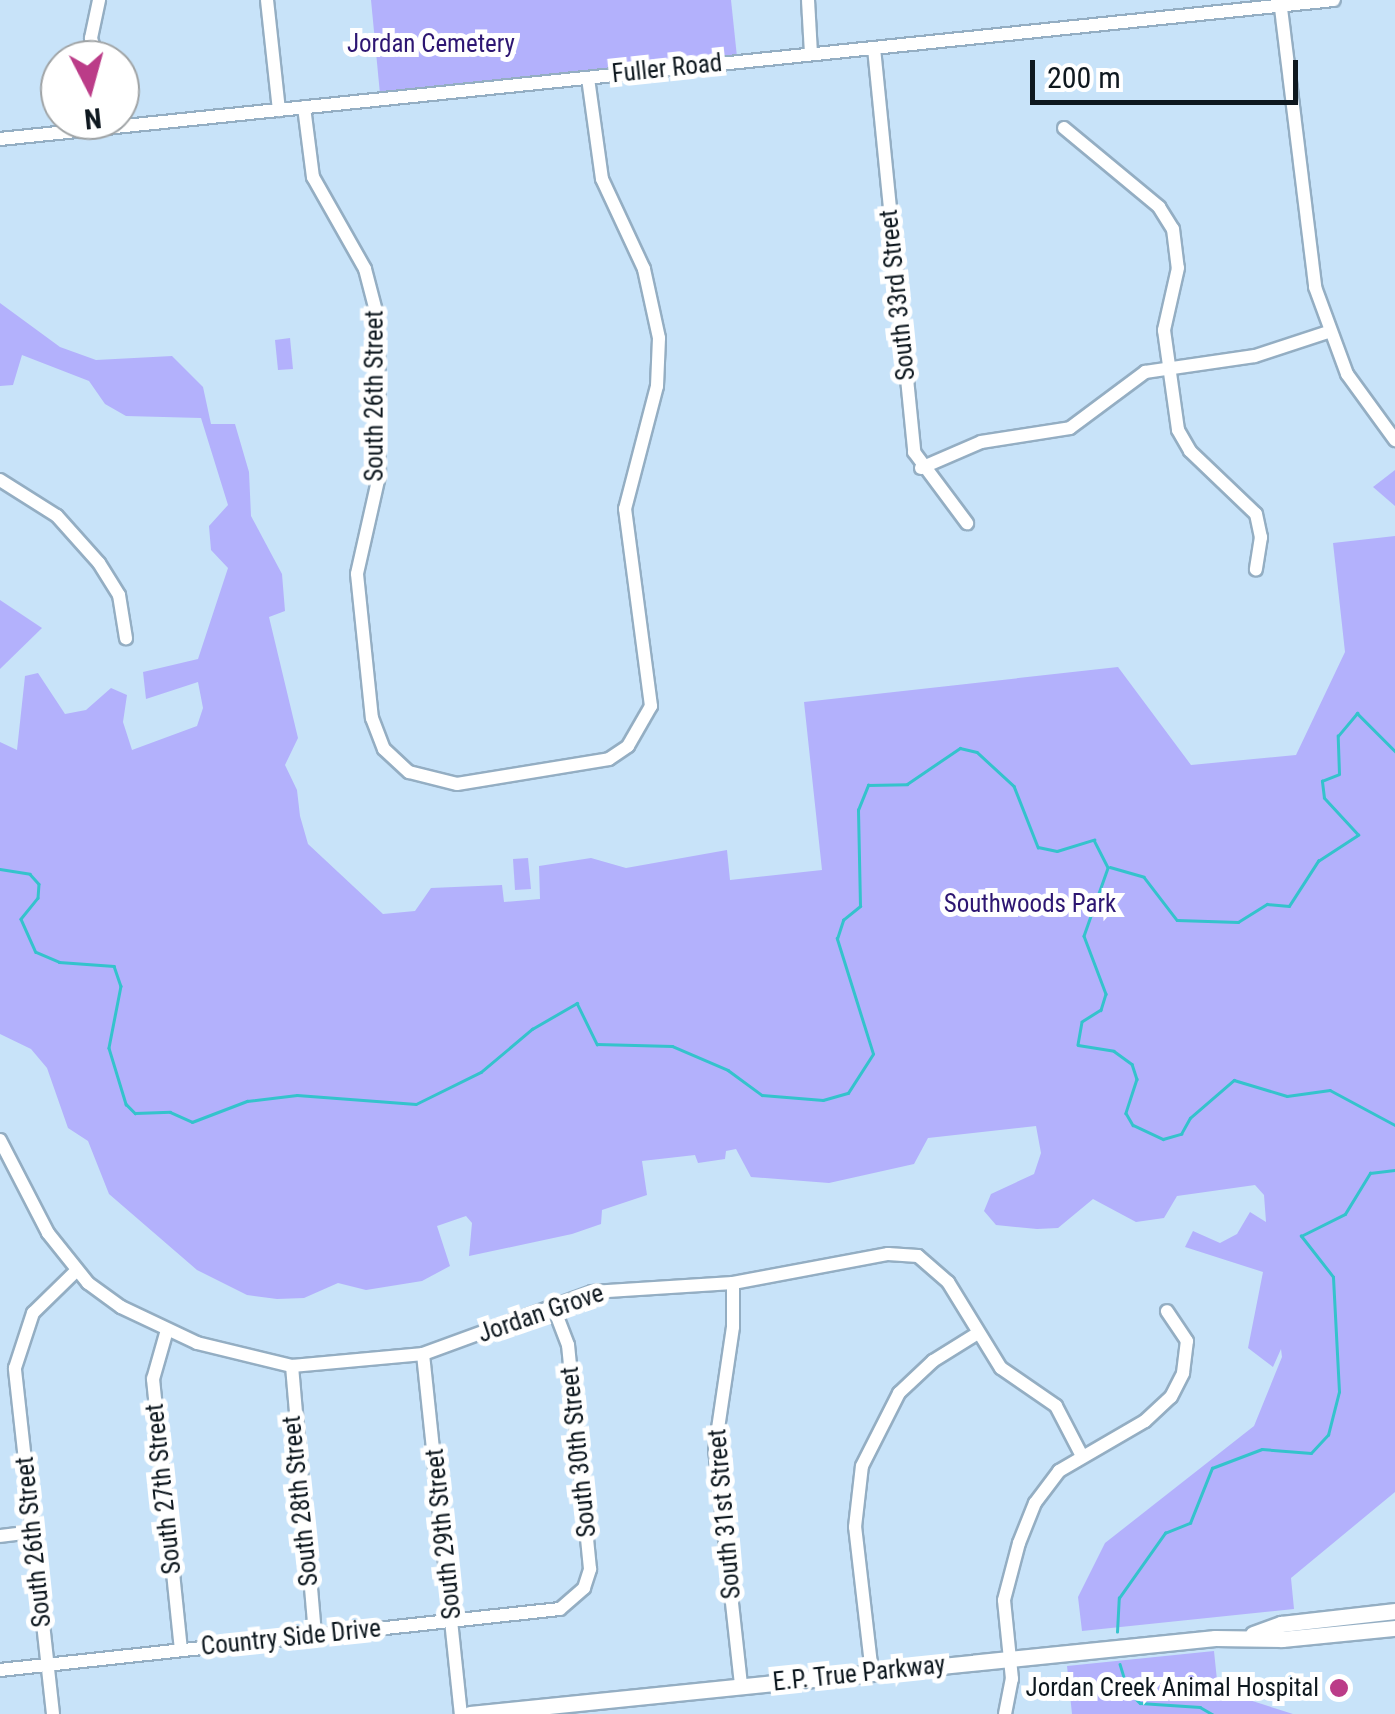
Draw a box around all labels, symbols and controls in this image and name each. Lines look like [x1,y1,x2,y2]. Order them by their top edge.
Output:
park label: Jordan Cemetery [347,29,515,59]
north arrow [40,40,140,140]
scale bar [1035,40,1302,102]
street label: Fuller Road [610,48,724,90]
text: 200 m [1047,60,1121,95]
text: N [83,101,103,136]
street label: South 33rd Street [874,208,922,382]
street label: South 26th Street [360,310,390,482]
park label: Southwoods Park [944,889,1116,919]
street label: Jordan Grove [474,1278,608,1350]
street label: South 30th Street [555,1365,603,1539]
street label: South 27th Street [140,1402,188,1576]
street label: South 28th Street [277,1414,325,1588]
street label: South 31st Street [703,1428,747,1600]
street label: South 29th Street [420,1447,468,1621]
street label: South 26th Street [10,1455,58,1629]
street label: Country Side Drive [200,1614,382,1662]
street label: E.P. True Parkway [771,1650,947,1698]
place label: Jordan Creek Animal Hospital [1026,1673,1319,1703]
marker: Jordan Creek Animal Hospital [1328,1677,1350,1699]

